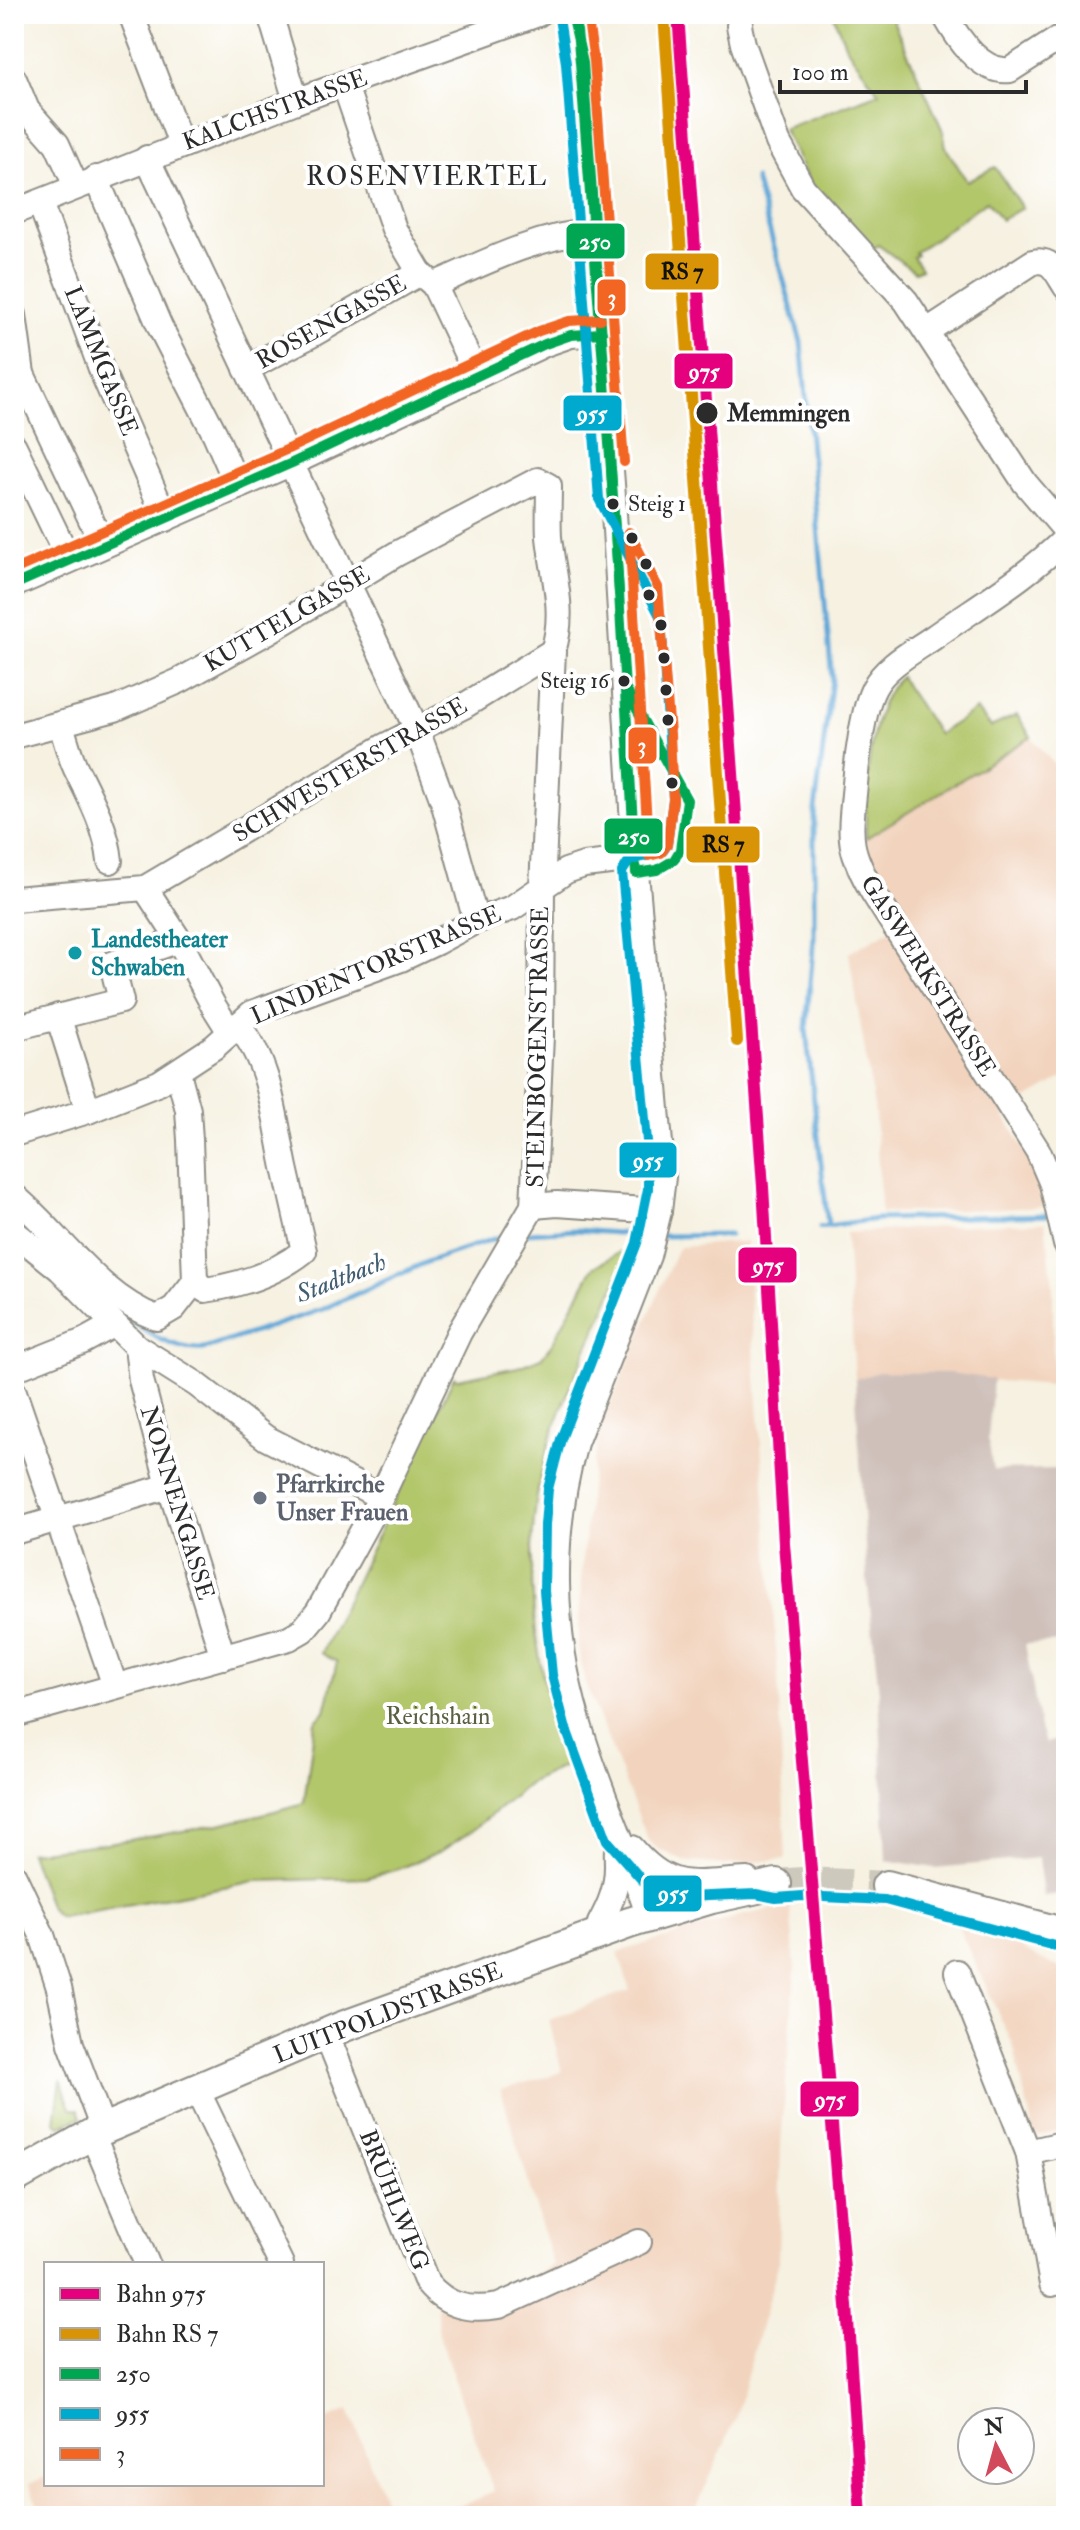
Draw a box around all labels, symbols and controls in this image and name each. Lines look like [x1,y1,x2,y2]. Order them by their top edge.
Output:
scale bar [780,44,1026,94]
text: 100 m [792,57,849,88]
street label: KALCHSTRASSE [178,62,372,158]
district label: ROSENVIERTEL [306,161,548,193]
line badge: 250 [565,222,626,260]
text: 250 [579,228,611,256]
line badge: RS 7 [644,252,720,291]
text: RS 7 [661,258,704,286]
street label: ROSENGASSE [250,268,412,376]
line badge: 3 [596,278,627,317]
street label: LAMMGASSE [57,282,145,440]
text: 3 [608,284,616,312]
line badge: 975 [673,352,734,390]
text: 975 [686,358,720,386]
line badge: 955 [562,394,623,432]
place label: Memmingen [726,398,851,429]
text: 955 [575,400,608,428]
marker: Memmingen [694,400,720,426]
place label: Steig 1 [628,490,686,518]
marker: Steig 1 [605,496,621,512]
unlabelled marker [624,530,640,546]
unlabelled marker [638,556,654,572]
street label: KUTTELGASSE [198,559,376,679]
unlabelled marker [641,587,657,603]
unlabelled marker [653,617,669,633]
unlabelled marker [656,650,672,666]
place label: Steig 16 [540,667,611,695]
marker: Steig 16 [616,673,632,689]
unlabelled marker [658,682,674,698]
street label: SCHWESTERSTRASSE [227,690,473,850]
unlabelled marker [660,712,676,728]
line badge: 3 [627,726,658,765]
text: 3 [638,732,646,760]
unlabelled marker [664,775,680,791]
line badge: 250 [603,817,664,855]
text: 250 [618,823,650,851]
line badge: RS 7 [685,825,761,864]
text: RS 7 [702,831,745,859]
street label: GASWERKSTRASSE [853,869,1003,1083]
street label: LINDENTORSTRASSE [246,898,506,1032]
street label: STEINBOGENSTRASSE [520,906,556,1188]
place label: Landestheater Schwaben [91,924,229,983]
marker: Landestheater Schwaben [66,944,84,962]
line badge: 955 [618,1141,678,1179]
text: 955 [631,1147,664,1175]
water label: Stadtbach [290,1246,391,1311]
line badge: 975 [737,1246,798,1284]
text: 975 [750,1252,784,1280]
street label: NONNENGASSE [133,1402,221,1604]
place label: Pfarrkirche Unser Frauen [276,1469,409,1528]
marker: Pfarrkirche Unser Frauen [251,1489,269,1507]
park label: Reichshain [386,1701,490,1732]
line badge: 955 [642,1874,703,1913]
text: 955 [656,1880,689,1908]
street label: LUITPOLDSTRASSE [269,1955,507,2071]
line badge: 975 [799,2080,860,2118]
text: 975 [812,2086,846,2114]
street label: BRÜHLWEG [352,2125,436,2275]
legend [44,2262,324,2486]
text: Bahn 975 [116,2279,206,2310]
text: Bahn RS 7 [116,2319,218,2350]
text: 250 [116,2359,151,2390]
text: 955 [114,2399,150,2430]
north arrow [956,2406,1036,2486]
text: N [982,2412,1006,2442]
text: 3 [116,2439,125,2470]

